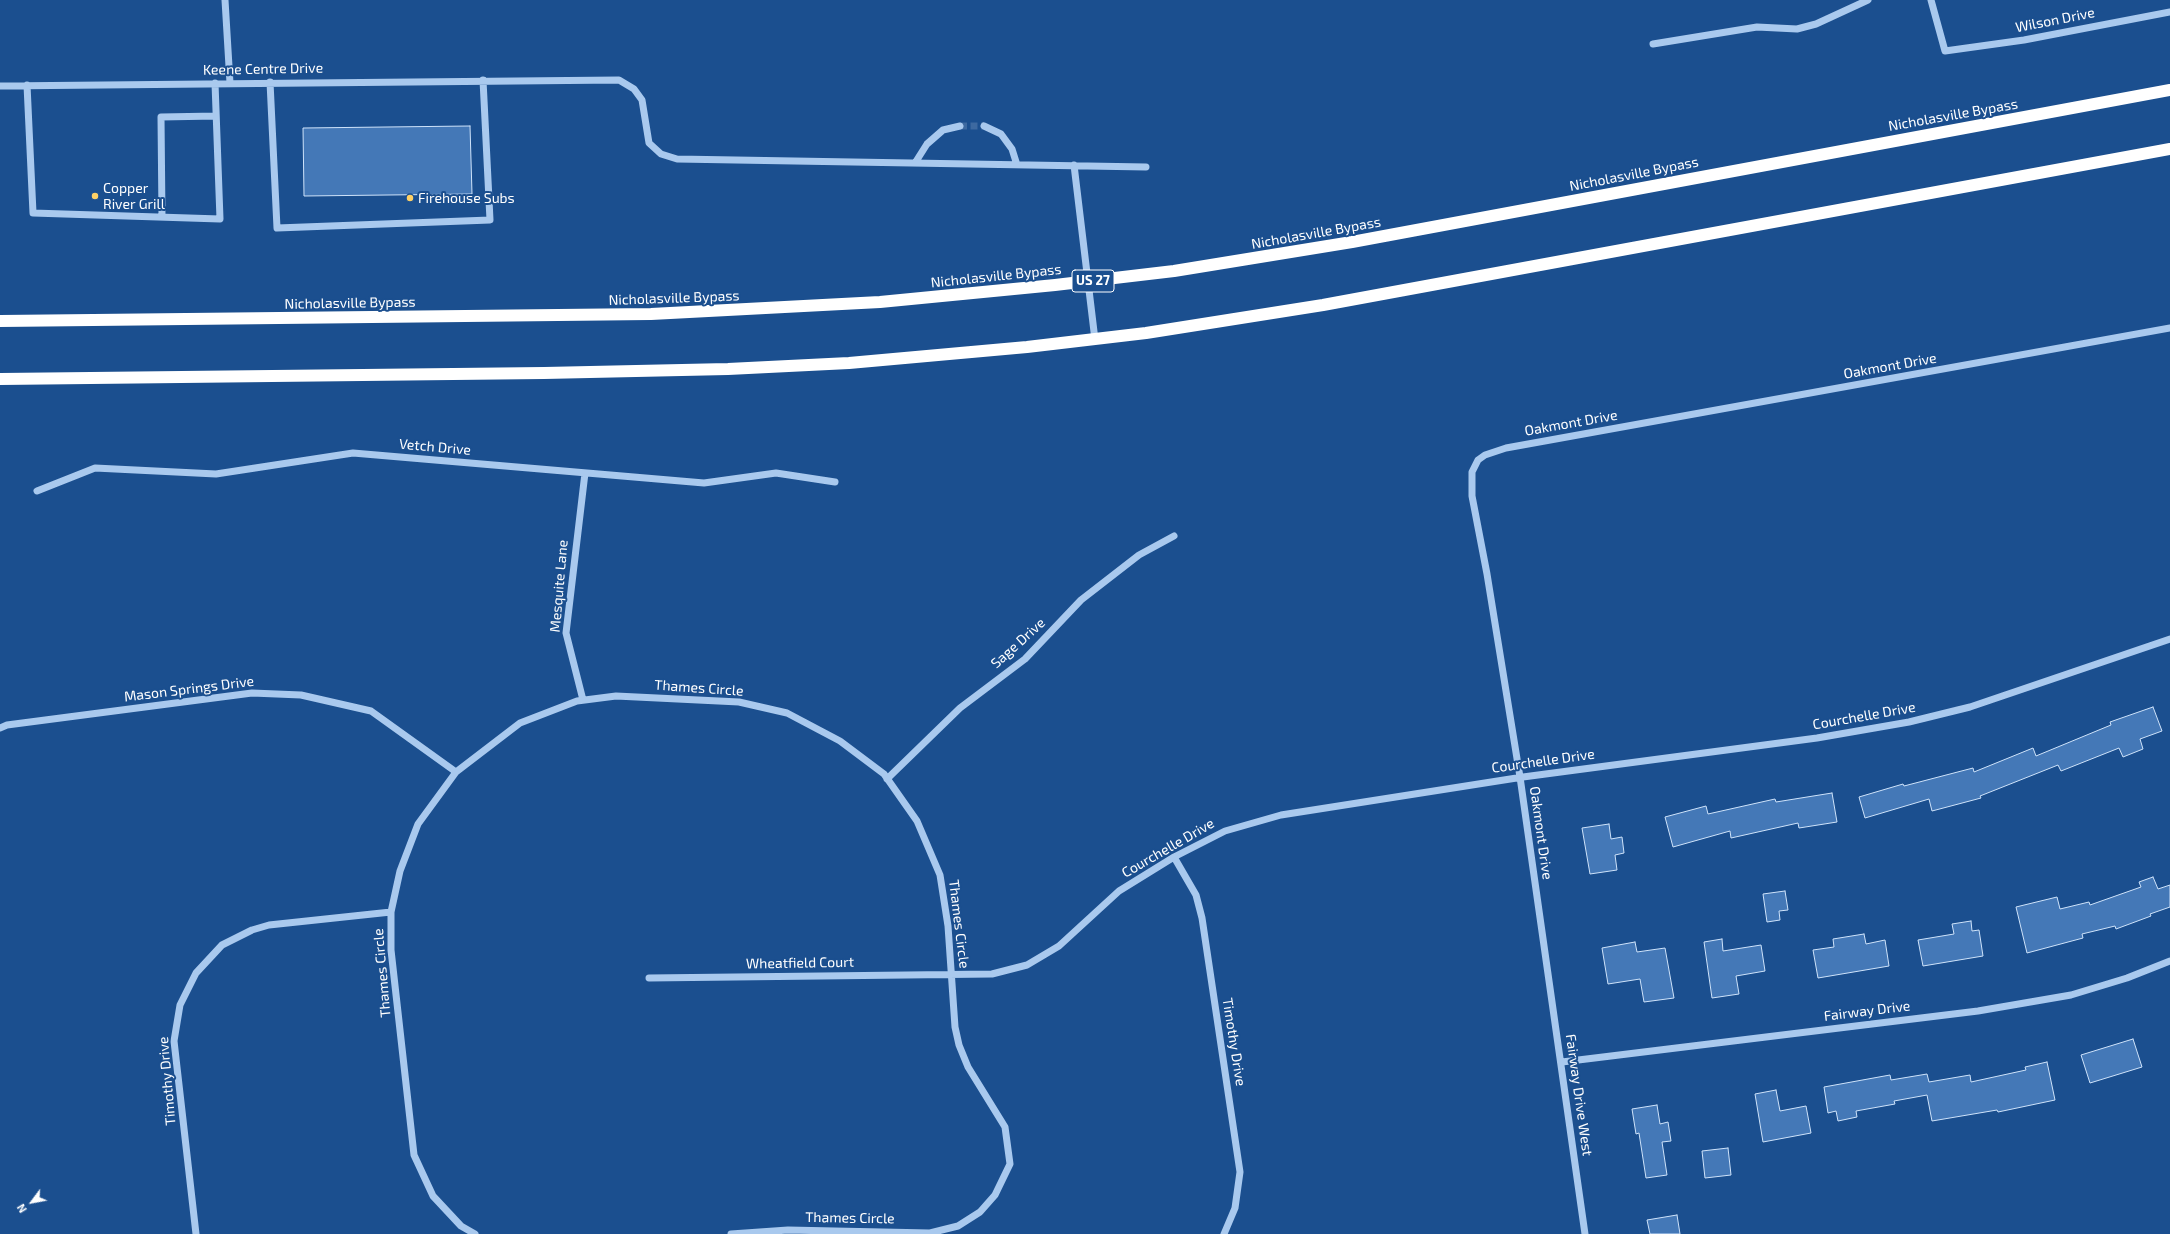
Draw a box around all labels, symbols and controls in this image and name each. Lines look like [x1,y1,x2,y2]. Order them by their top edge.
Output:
street label: Wilson Drive [2014,4,2096,36]
street label: Keene Centre Drive [203,60,323,78]
street label: Nicholasville Bypass [1887,95,2019,135]
street label: Nicholasville Bypass [1568,153,1700,195]
place label: Copper River Grill [103,180,165,212]
place label: Firehouse Subs [418,190,515,206]
marker: Copper River Grill [90,191,100,201]
marker: Firehouse Subs [405,193,415,203]
street label: Nicholasville Bypass [1250,213,1382,253]
street label: Nicholasville Bypass [930,261,1062,291]
road number: US 27 [1072,270,1114,292]
street label: Nicholasville Bypass [608,287,740,309]
street label: Nicholasville Bypass [284,293,416,313]
street label: Oakmont Drive [1842,350,1938,382]
street label: Oakmont Drive [1523,407,1619,439]
street label: Vetch Drive [398,435,472,459]
street label: Mesquite Lane [547,539,571,633]
street label: Sage Drive [987,614,1049,672]
street label: Mason Springs Drive [123,673,255,705]
street label: Thames Circle [654,677,744,699]
street label: Courchelle Drive [1811,699,1917,733]
street label: Courchelle Drive [1490,745,1596,777]
street label: Oakmont Drive [1526,785,1556,881]
street label: Courchelle Drive [1119,815,1217,881]
street label: Thames Circle [945,879,973,969]
street label: Thames Circle [370,928,394,1018]
street label: Wheatfield Court [746,954,854,972]
street label: Timothy Drive [1219,997,1249,1087]
street label: Fairway Drive [1823,997,1911,1025]
street label: Fairway Drive West [1562,1033,1596,1157]
street label: Timothy Drive [155,1036,179,1126]
north arrow [12,1182,52,1222]
text: N [14,1202,29,1215]
street label: Thames Circle [805,1209,895,1227]

